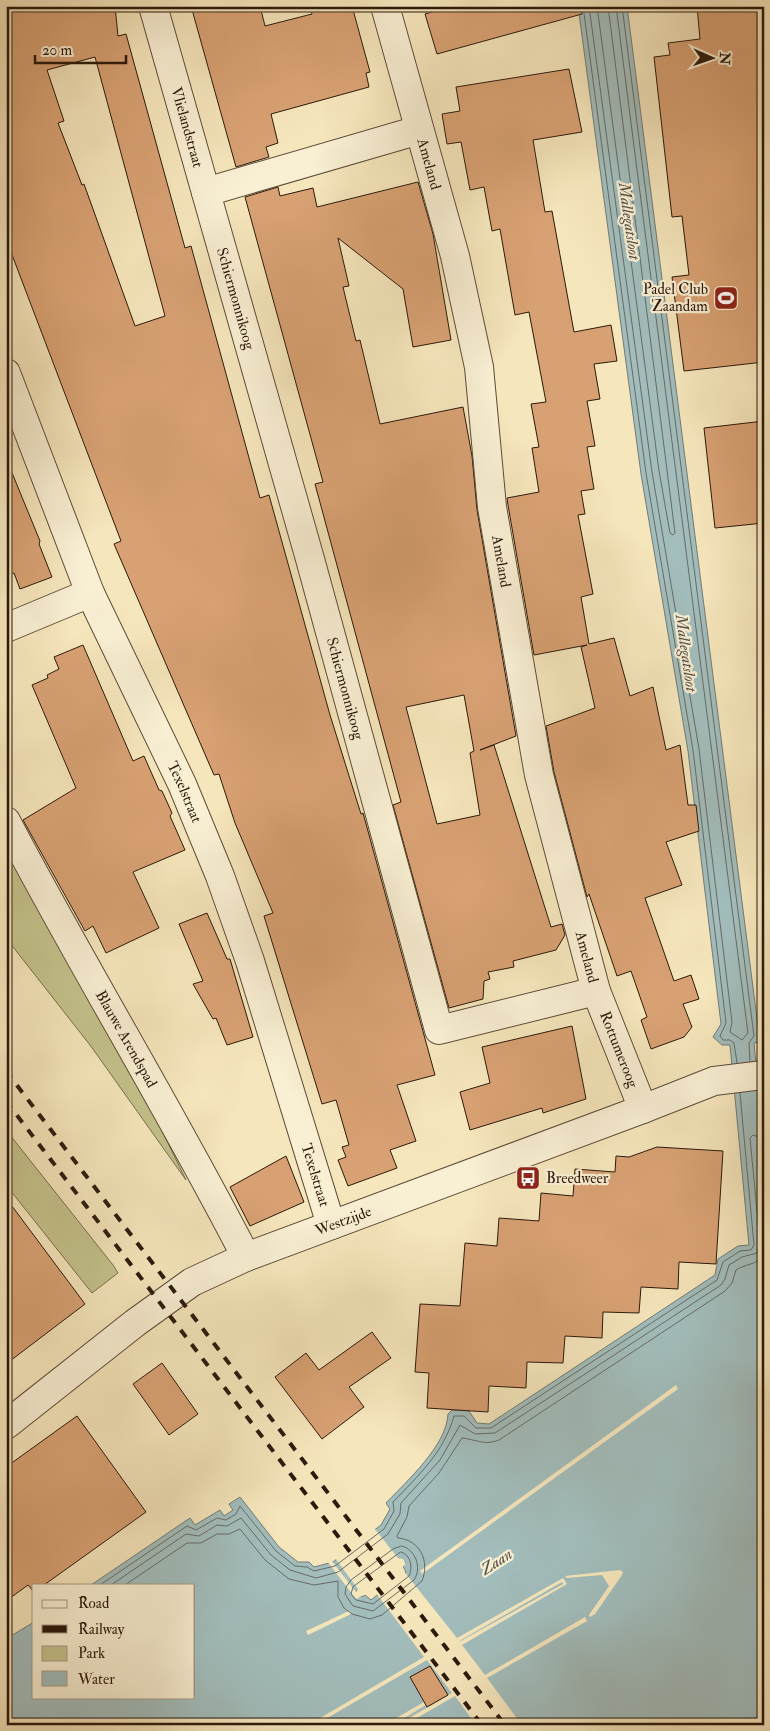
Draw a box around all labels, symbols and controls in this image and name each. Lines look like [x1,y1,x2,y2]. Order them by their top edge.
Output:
scale bar [35,32,126,64]
north arrow [688,32,738,82]
text: 20 m [42,41,72,60]
text: N [716,51,733,65]
street label: Vlielandstraat [166,85,207,170]
street label: Ameland [412,135,445,192]
water label: Mallegatsloot [614,180,645,262]
street label: Schiermonnikoog [212,245,259,352]
place label: Padel Club Zaandam [643,280,708,316]
sports icon: Padel Club Zaandam [713,285,739,311]
street label: Ameland [487,533,515,590]
water label: Mallegatsloot [671,612,702,694]
street label: Schiermonnikoog [322,635,368,742]
street label: Texelstraat [163,758,206,826]
street label: Ameland [570,928,603,985]
street label: Blauwe Arendspad [91,987,161,1092]
street label: Rottumeroog [595,1008,643,1091]
street label: Texelstraat [297,1141,334,1209]
bus stop icon: Breedweer [515,1165,541,1191]
place label: Breedweer [546,1169,609,1188]
street label: Westzijde [312,1202,374,1241]
water label: Zaan [476,1544,516,1580]
legend [32,1584,195,1698]
text: Road [78,1594,110,1613]
text: Railway [78,1620,125,1639]
text: Park [78,1644,105,1663]
text: Water [77,1670,115,1689]

